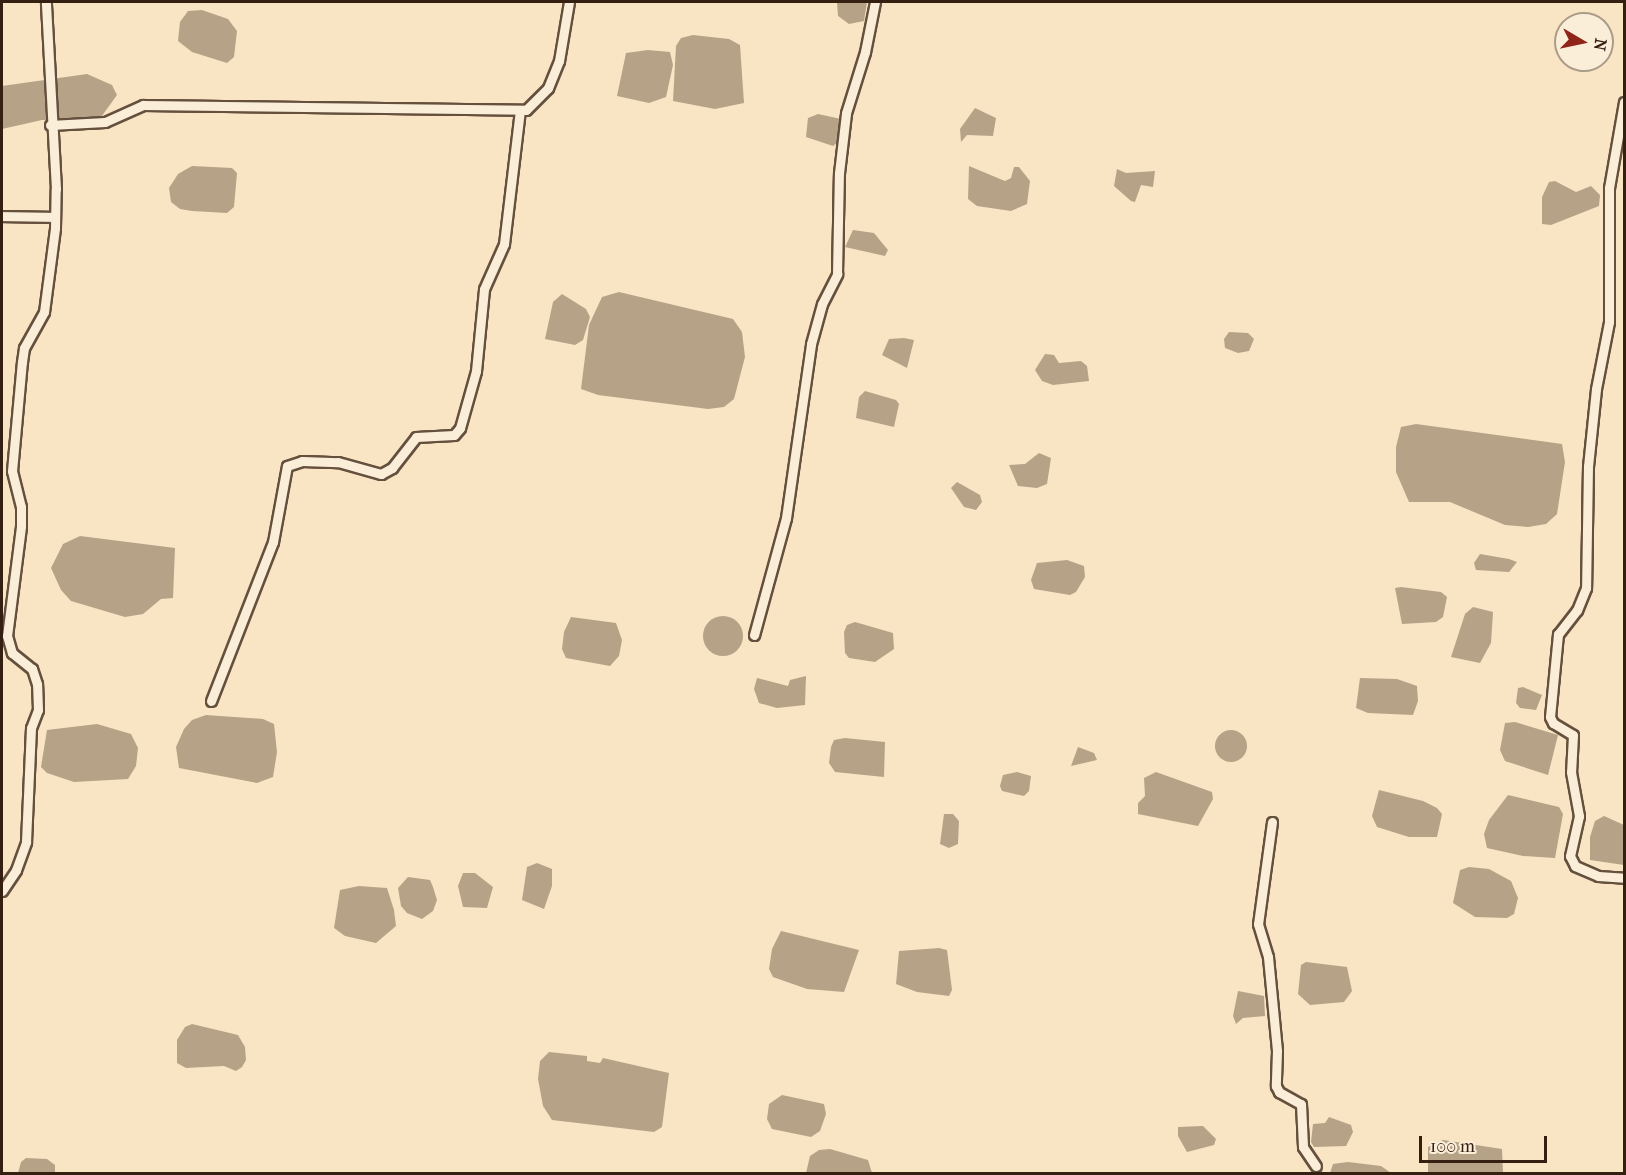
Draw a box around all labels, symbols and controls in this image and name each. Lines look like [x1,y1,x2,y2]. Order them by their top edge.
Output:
north arrow [1554,12,1614,72]
text: N [1590,37,1611,52]
scale bar [1422,1124,1550,1162]
text: 100 m [1430,1136,1475,1157]

